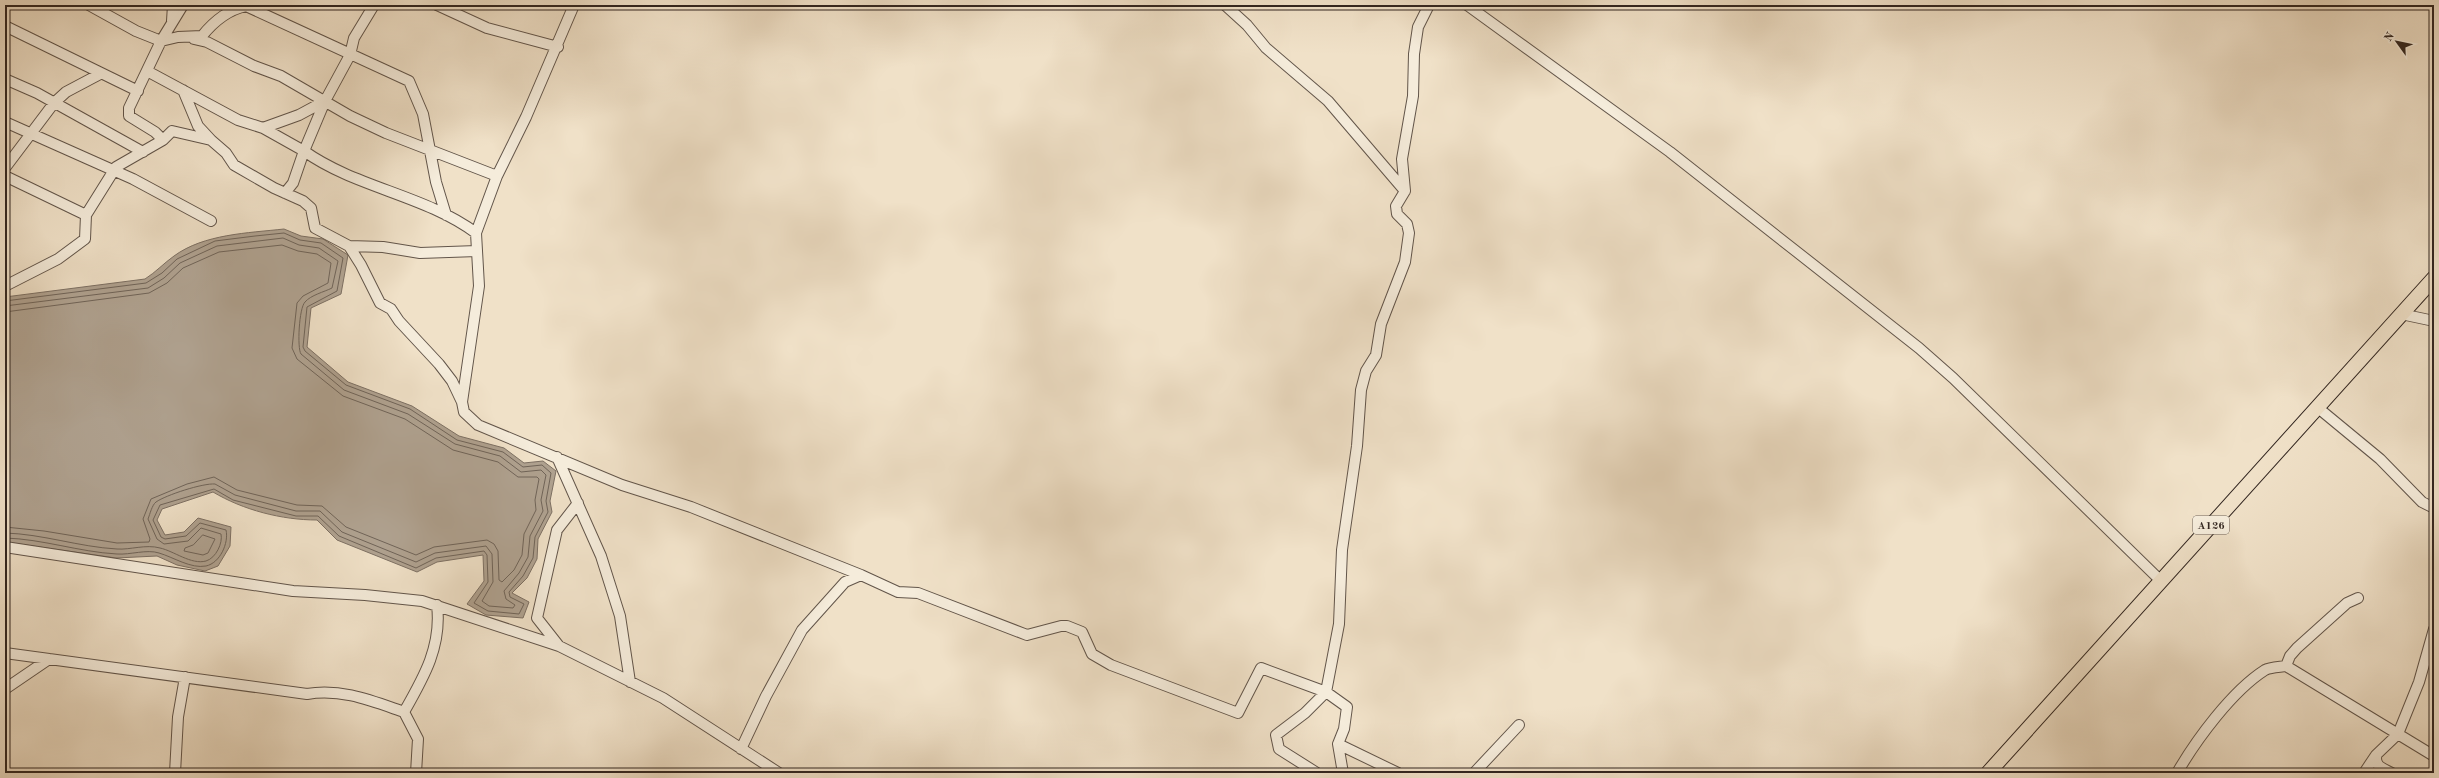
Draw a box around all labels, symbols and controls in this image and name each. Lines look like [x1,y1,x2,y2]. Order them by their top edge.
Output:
north arrow [2377,22,2417,62]
text: N [2383,30,2397,44]
road number: A126 [2193,516,2229,534]

